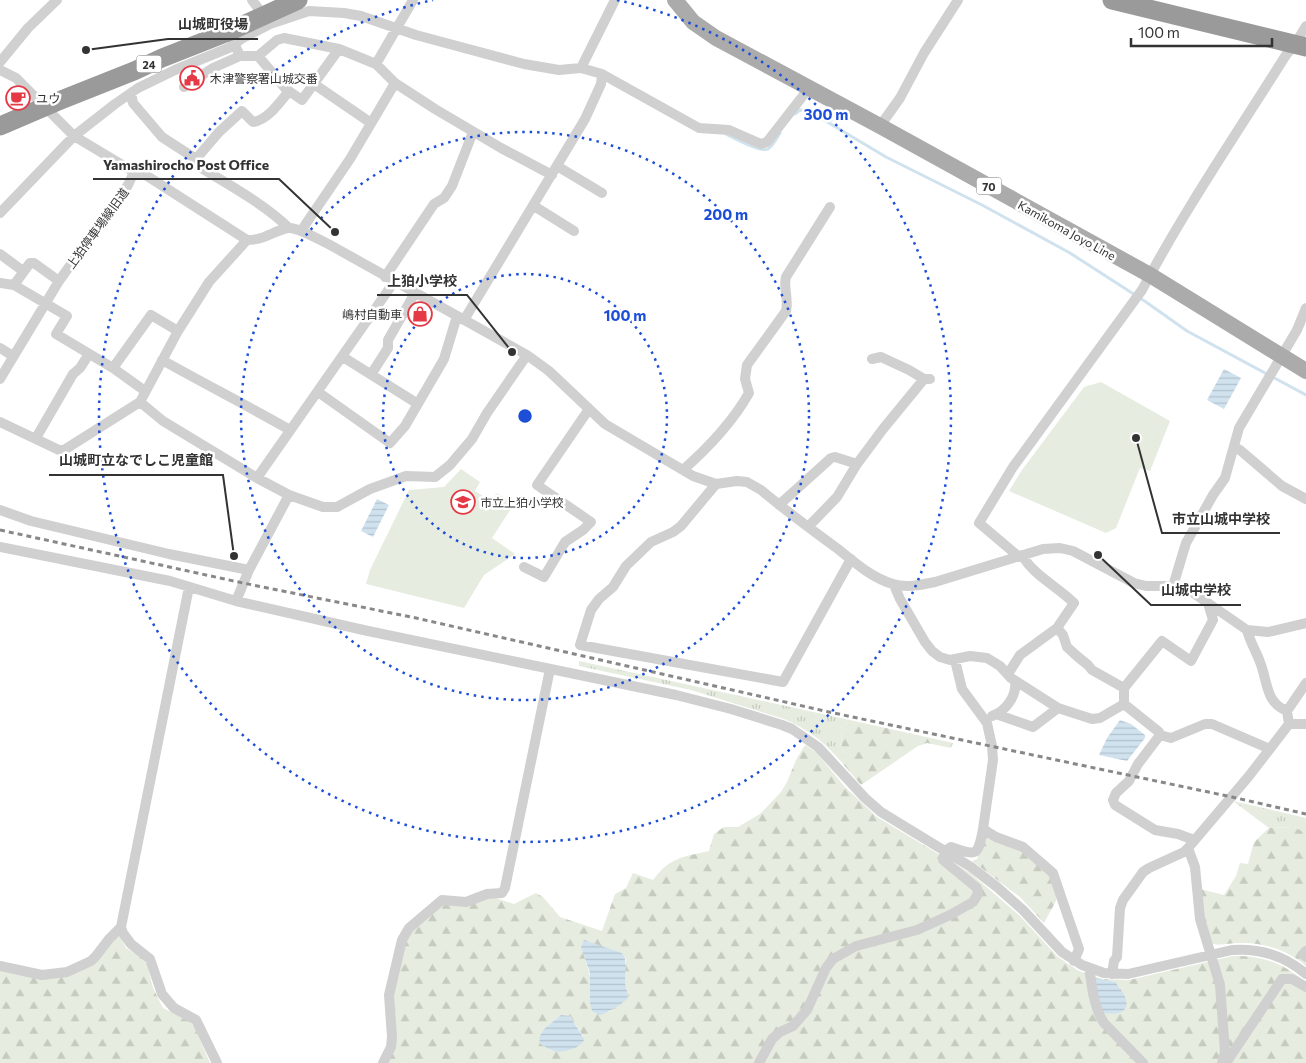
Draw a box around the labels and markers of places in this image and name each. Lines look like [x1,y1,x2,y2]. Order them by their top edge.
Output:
callout: 山城町役場 [168,10,258,39]
public building icon: 木津警察署山城交番 [179,65,205,91]
place label: 木津警察署山城交番 [210,71,318,85]
cafe icon: ユウ [5,85,31,111]
place label: ユウ [36,91,60,105]
callout: Yamashirocho Post Office [93,150,279,179]
callout: 上狛小学校 [377,266,467,295]
shop icon: 嶋村自動車 [407,301,433,327]
place label: 嶋村自動車 [342,307,402,321]
centre of rings [516,407,534,425]
callout: 山城町立なでしこ児童館 [49,446,223,475]
school or university icon: 市立上狛小学校 [450,489,476,515]
place label: 市立上狛小学校 [480,495,564,509]
callout: 市立山城中学校 [1162,504,1280,533]
callout: 山城中学校 [1151,576,1241,605]

